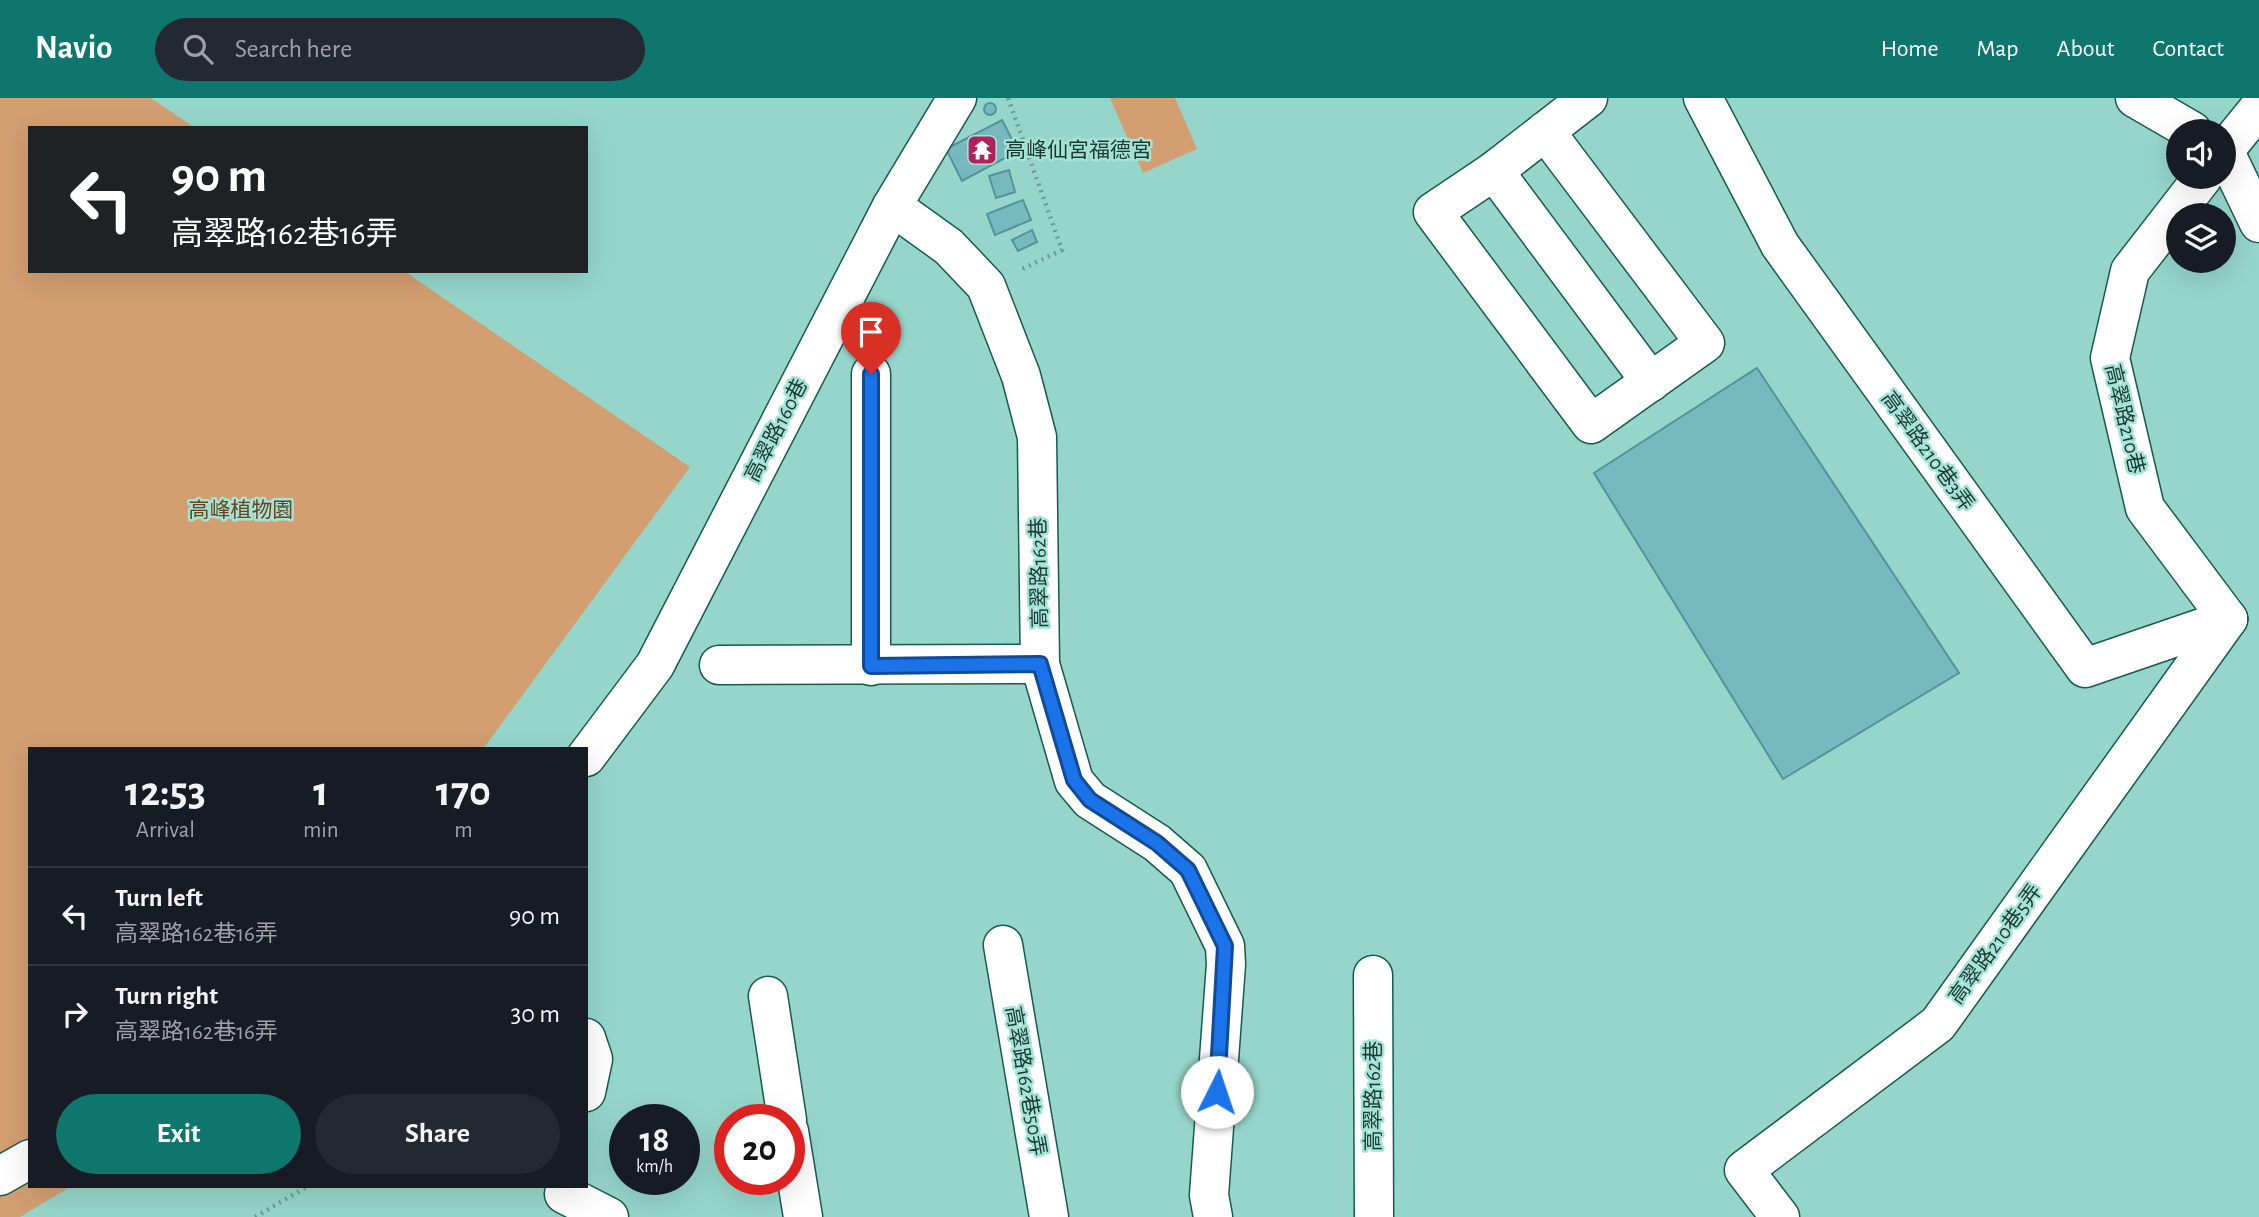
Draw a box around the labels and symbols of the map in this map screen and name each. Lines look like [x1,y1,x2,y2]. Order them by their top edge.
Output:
temple icon: 高峰仙宮福德宮 [965,133,999,167]
place label: 高峰仙宮福德宮 [1005,139,1152,161]
pin [841,302,901,374]
street label: 高翠路210巷 [2102,362,2148,476]
street label: 高翠路160巷 [741,375,811,485]
street label: 高翠路210巷3弄 [1878,387,1978,515]
park label: 高峰植物園 [189,499,294,521]
street label: 高翠路162巷 [1027,517,1051,629]
street label: 高翠路210巷5弄 [1944,880,2046,1008]
street label: 高翠路162巷50弄 [1002,1004,1050,1158]
street label: 高翠路162巷 [1362,1041,1384,1151]
position arrow [1180,1055,1254,1129]
speed limit sign: 20 [714,1104,805,1195]

